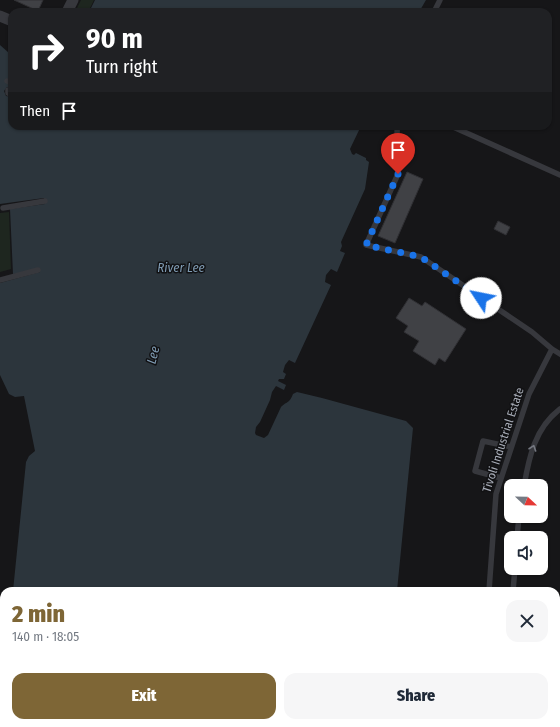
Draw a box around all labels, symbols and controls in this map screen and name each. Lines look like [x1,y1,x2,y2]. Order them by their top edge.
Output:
text: 90 m [86,22,143,55]
icon: right [20,24,72,76]
text: Turn right [86,56,158,78]
icon: arrive [58,100,80,122]
text: Then [20,102,50,120]
pin [381,133,415,174]
icon: arrive [387,139,409,161]
water label: River Lee [157,260,205,275]
position arrow [460,277,502,319]
water label: Lee [144,345,162,365]
street label: Tivoli Industrial Estate [479,386,527,494]
one-way arrow [528,445,537,452]
north arrow [504,479,548,523]
map controls [504,479,548,575]
button: sound [504,531,548,575]
text: 2 min [12,600,65,628]
button: close [506,600,548,642]
text: 140 m · 18:05 [12,629,79,644]
button: Exit [12,673,276,719]
button: Share [284,673,548,719]

